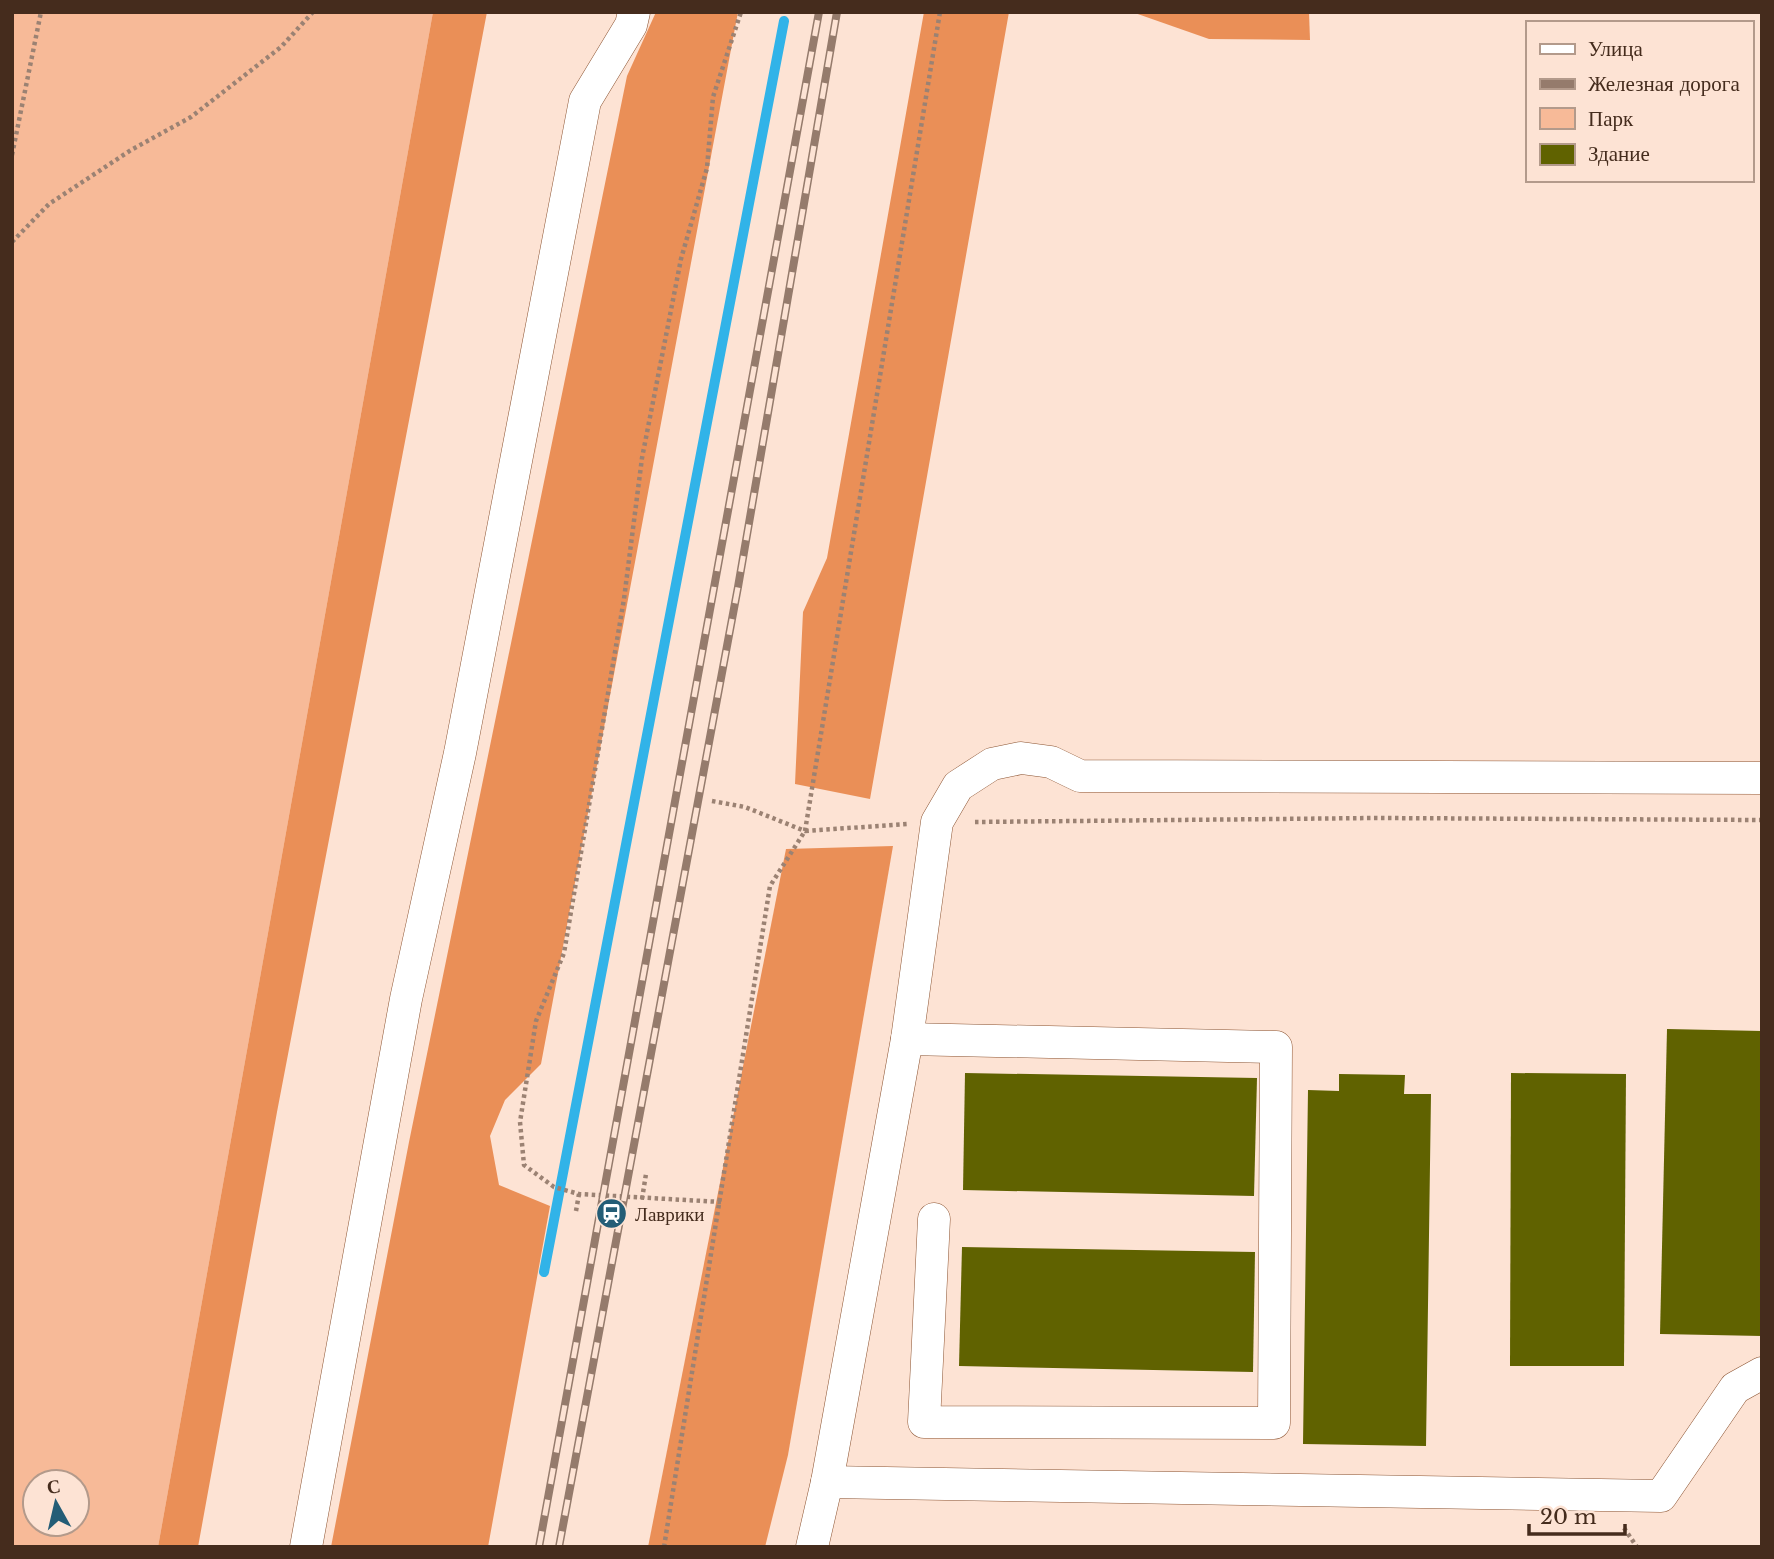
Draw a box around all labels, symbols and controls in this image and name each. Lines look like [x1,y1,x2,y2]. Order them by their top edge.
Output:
legend [1526,21,1753,182]
text: Улица [1588,36,1643,62]
text: Железная дорога [1588,71,1740,97]
text: Парк [1588,106,1634,132]
text: Здание [1588,141,1650,167]
station icon: Лаврики [595,1197,629,1231]
place label: Лаврики [635,1203,704,1226]
north arrow [21,1468,91,1538]
text: С [45,1474,62,1499]
scale bar [1529,1492,1625,1536]
text: 20 m [1540,1504,1597,1530]

